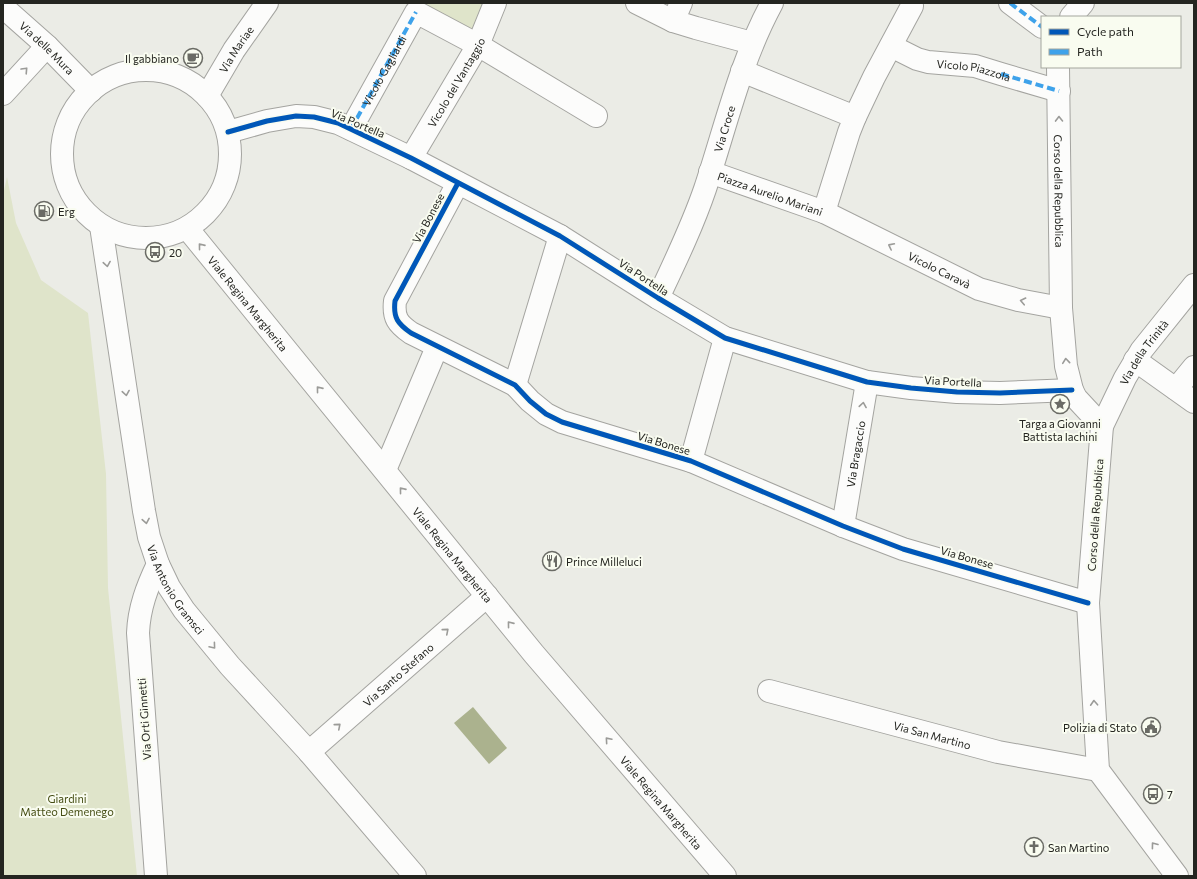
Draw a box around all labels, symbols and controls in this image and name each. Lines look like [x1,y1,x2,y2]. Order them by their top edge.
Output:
legend [1041,16,1181,68]
street label: Via delle Mura [17,18,77,77]
street label: Via Mariae [216,23,256,75]
text: Cycle path [1077,24,1134,38]
street label: Vicolo Gagliardi [359,33,408,108]
street label: Vicolo del Vantaggio [424,35,487,129]
text: Path [1077,44,1103,58]
cafe icon: Il gabbiano [182,47,204,69]
place label: Il gabbiano [125,52,179,65]
street label: Vicolo Piazzola [936,56,1012,83]
one-way arrow [20,67,28,75]
street label: Via Croce [711,104,737,153]
street label: Via Portella [329,106,387,140]
one-way arrow [1055,116,1063,122]
street label: Corso della Repubblica [1052,134,1067,248]
street label: Piazza Aurelio Mariani [716,169,825,218]
street label: Via Bonese [409,191,447,245]
fuel station icon: Erg [33,200,55,222]
place label: Erg [58,205,75,218]
bus stop icon: 20 [144,241,166,263]
one-way arrow [199,243,206,250]
one-way arrow [887,243,895,250]
place label: 20 [169,246,182,259]
street label: Vicolo Caravà [906,248,973,290]
street label: Viale Regina Margherita [206,253,291,353]
street label: Via Portella [616,256,672,298]
one-way arrow [102,261,110,268]
one-way arrow [1020,297,1026,305]
street label: Via della Trinità [1116,317,1170,387]
one-way arrow [1062,358,1071,364]
street label: Via Portella [924,373,982,389]
one-way arrow [317,387,324,394]
one-way arrow [121,390,130,396]
place icon: Targa a Giovanni Battista Iachini [1049,393,1071,415]
one-way arrow [858,402,867,408]
place label: Targa a Giovanni Battista Iachini [1019,417,1101,443]
street label: Via Bragaccio [843,419,867,488]
street label: Via Bonese [636,429,692,457]
street label: Corso della Repubblica [1085,458,1105,572]
one-way arrow [399,488,406,495]
street label: Viale Regina Margherita [410,504,495,605]
one-way arrow [141,518,150,525]
street label: Via Antonio Gramsci [145,543,207,637]
street label: Via Bonese [939,543,995,571]
restaurant icon: Prince Milleluci [541,550,563,572]
place label: Prince Milleluci [566,555,642,568]
one-way arrow [507,621,514,629]
one-way arrow [441,629,449,636]
street label: Via Santo Stefano [360,640,436,709]
one-way arrow [209,642,216,649]
street label: Via Orti Ginnetti [135,677,153,760]
one-way arrow [1089,700,1098,706]
public building icon: Polizia di Stato [1140,716,1162,738]
street label: Via San Martino [892,718,973,751]
place label: Polizia di Stato [1063,721,1137,734]
one-way arrow [333,724,341,731]
one-way arrow [606,738,613,745]
street label: Viale Regina Margherita [618,753,705,852]
bus stop icon: 7 [1142,783,1164,805]
place label: 7 [1167,788,1173,801]
park label: Giardini Matteo Demenego [20,792,114,818]
church icon: San Martino [1023,836,1045,858]
place label: San Martino [1048,841,1110,854]
one-way arrow [1152,842,1159,849]

